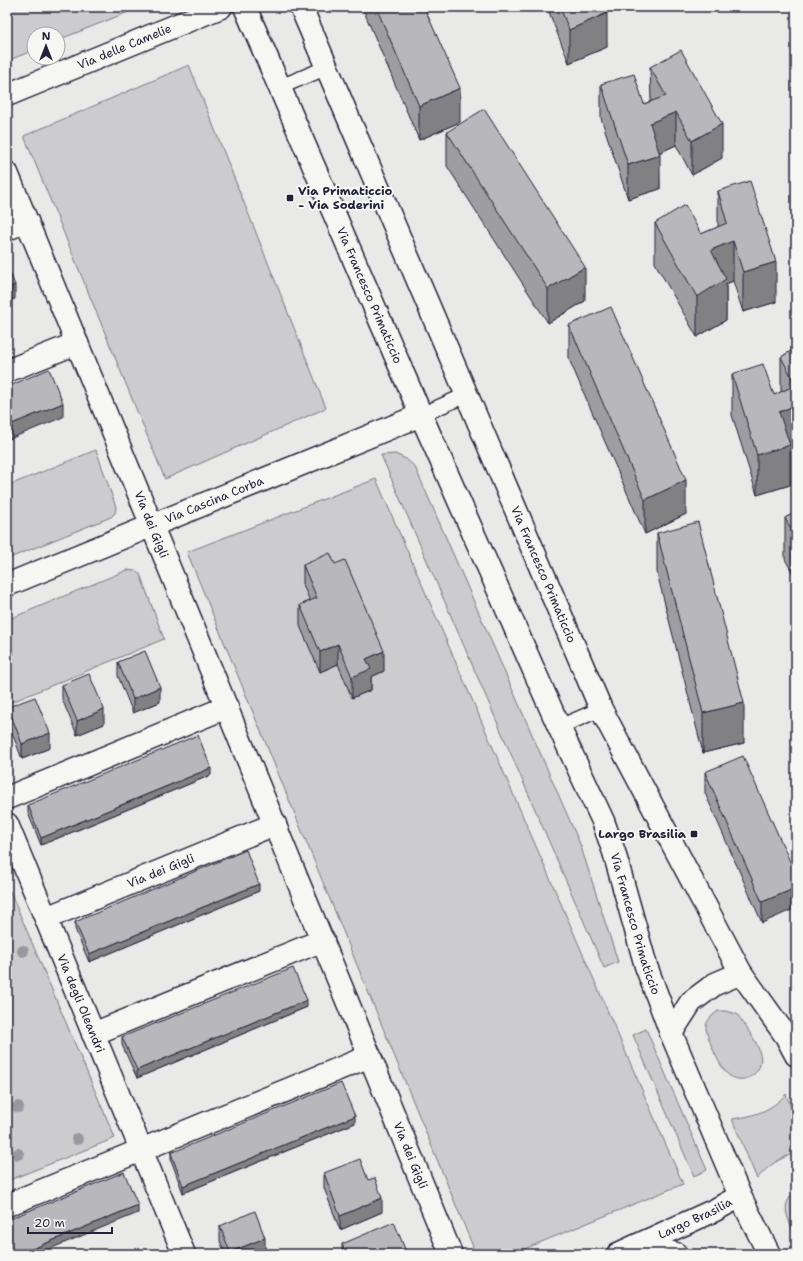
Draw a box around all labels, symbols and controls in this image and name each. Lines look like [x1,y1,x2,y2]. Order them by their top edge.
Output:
street label: Via delle Camelie [75,20,174,73]
north arrow [26,26,66,66]
text: N [42,29,51,44]
place label: Via Primaticcio - Via Soderini [298,183,393,213]
marker: Via Primaticcio - Via Soderini [285,193,295,203]
street label: Via Francesco Primaticcio [333,225,406,366]
street label: Via Cascina Corba [163,472,266,527]
street label: Via dei Gigli [130,489,172,560]
street label: Via Francesco Primaticcio [507,504,580,645]
place label: Largo Brasilia [598,826,687,842]
marker: Largo Brasilia [689,829,699,839]
street label: Via dei Gigli [125,850,197,892]
street label: Via Francesco Primaticcio [607,851,664,997]
street label: Via degli Oleandri [53,952,108,1055]
street label: Via dei Gigli [390,1119,431,1191]
street label: Largo Brasilia [656,1194,736,1243]
scale bar [28,1209,112,1235]
text: 20 m [34,1215,65,1231]

